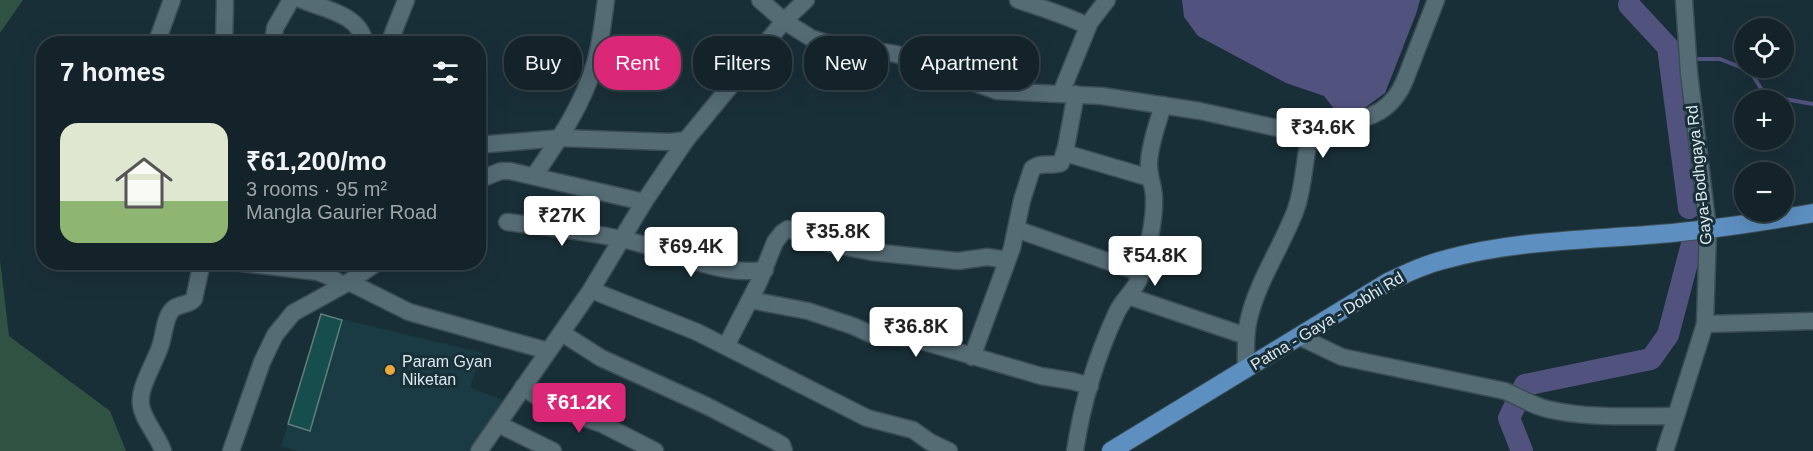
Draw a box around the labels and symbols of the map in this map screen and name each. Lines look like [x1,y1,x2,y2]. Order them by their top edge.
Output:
street label: Gaya-Bodhgaya Rd [1683,104,1715,246]
pin: ₹34.6K [1274,108,1372,159]
pin: ₹27K [526,196,598,247]
pin: ₹35.8K [789,212,887,263]
pin: ₹69.4K [642,227,740,278]
pin: ₹54.8K [1106,236,1204,287]
street label: Patna - Gaya - Dobhi Rd [1248,269,1406,373]
pin: ₹36.8K [867,307,965,358]
place label: Param Gyan Niketan [402,353,492,388]
marker: Param Gyan Niketan [383,363,397,377]
pin: ₹61.2K [530,383,628,434]

